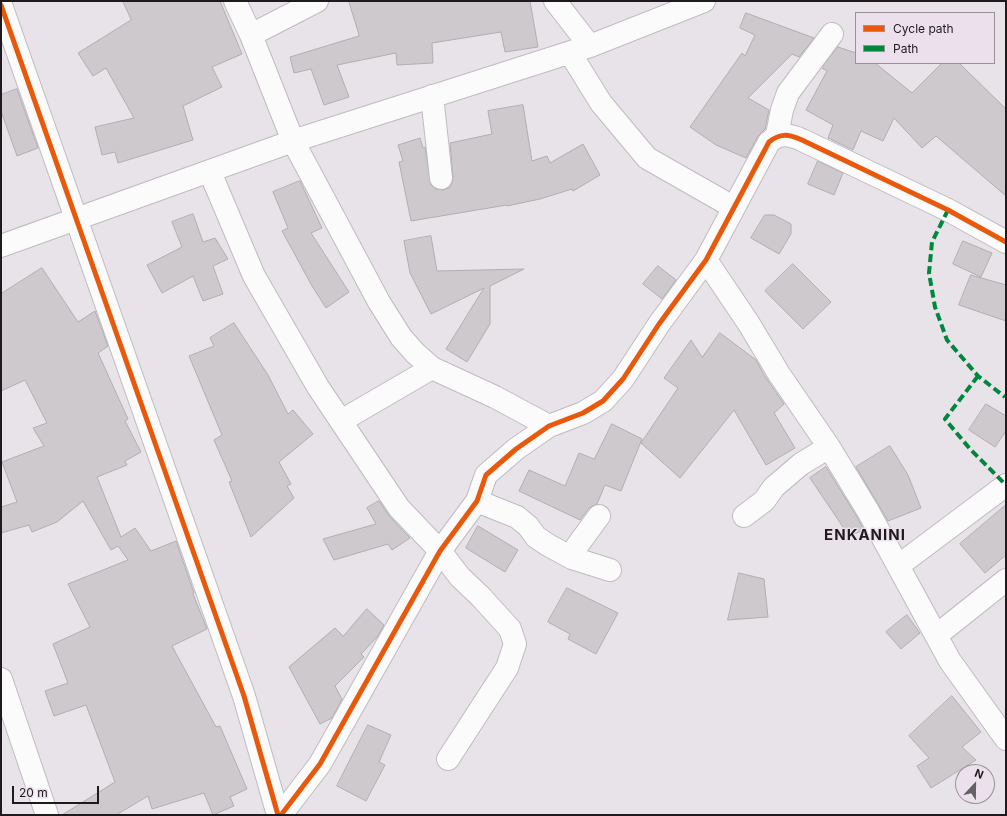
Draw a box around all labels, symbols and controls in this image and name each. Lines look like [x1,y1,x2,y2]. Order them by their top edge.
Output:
legend [855,12,995,64]
text: Cycle path [893,21,954,36]
text: Path [893,41,918,56]
district label: ENKANINI [824,526,906,544]
north arrow [955,764,995,804]
text: N [973,766,986,782]
scale bar [14,778,101,804]
text: 20 m [19,785,48,800]

